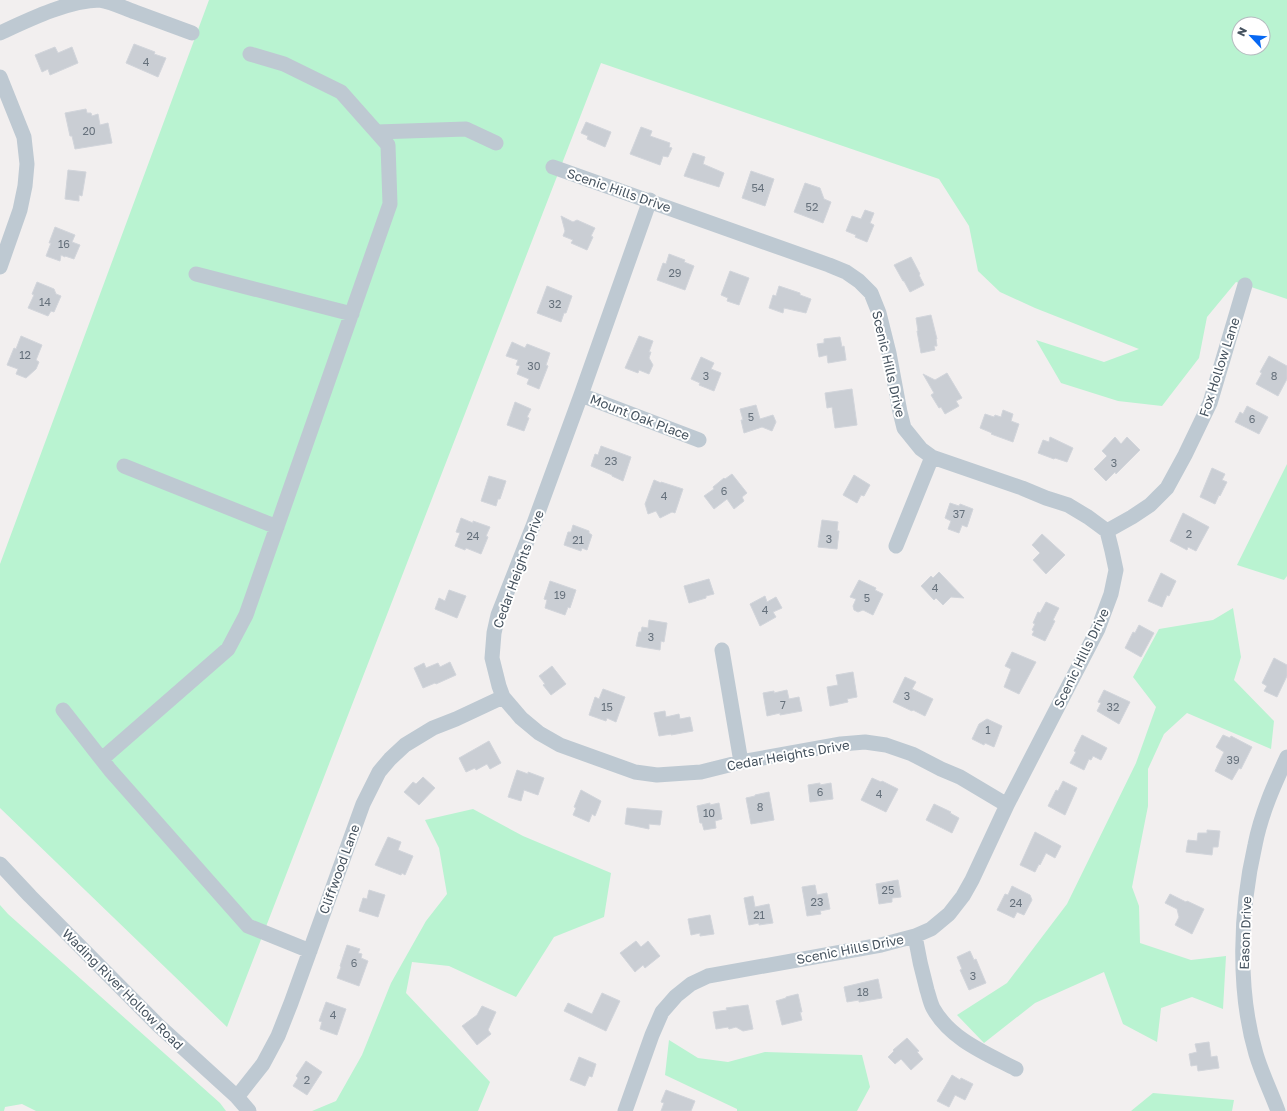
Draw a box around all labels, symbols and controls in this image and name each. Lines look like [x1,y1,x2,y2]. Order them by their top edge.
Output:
north arrow [1231,16,1271,56]
text: N [1234,25,1249,38]
house number: 4 [143,55,150,68]
house number: 20 [82,124,96,137]
street label: Scenic Hills Drive [565,165,673,215]
house number: 54 [751,181,765,194]
house number: 52 [806,200,818,213]
house number: 16 [58,237,70,250]
house number: 29 [668,266,682,279]
house number: 14 [39,295,51,308]
house number: 32 [549,297,561,310]
street label: Scenic Hills Drive [869,309,909,419]
street label: Fox Hollow Lane [1195,315,1243,419]
house number: 12 [19,348,31,361]
house number: 30 [527,359,541,372]
house number: 3 [703,369,709,382]
house number: 8 [1271,369,1278,382]
street label: Mount Oak Place [588,391,692,443]
house number: 5 [748,410,754,423]
house number: 6 [1249,412,1256,425]
house number: 23 [605,454,617,467]
house number: 3 [1111,456,1117,469]
house number: 6 [721,484,728,497]
house number: 4 [661,489,668,502]
house number: 37 [953,507,965,520]
street label: Cedar Heights Drive [489,508,547,630]
house number: 2 [1186,527,1192,540]
house number: 24 [466,529,480,542]
house number: 3 [826,532,832,545]
house number: 21 [572,533,584,546]
house number: 4 [932,581,939,594]
house number: 19 [554,588,566,601]
house number: 5 [864,591,870,604]
house number: 4 [762,603,769,616]
street label: Scenic Hills Drive [1050,606,1112,710]
house number: 3 [648,630,654,643]
house number: 3 [904,689,910,702]
house number: 7 [780,698,786,711]
house number: 15 [601,700,613,713]
house number: 32 [1107,700,1119,713]
house number: 1 [985,723,991,736]
street label: Cedar Heights Drive [725,736,851,774]
house number: 39 [1226,753,1240,766]
house number: 6 [817,785,824,798]
house number: 4 [876,787,883,800]
house number: 8 [757,800,764,813]
house number: 10 [703,806,715,819]
street label: Cliffwood Lane [315,822,363,916]
house number: 25 [882,883,894,896]
house number: 23 [811,895,823,908]
house number: 24 [1009,896,1023,909]
street label: Eason Drive [1236,896,1254,970]
house number: 21 [753,908,765,921]
street label: Wading River Hollow Road [59,925,187,1053]
street label: Scenic Hills Drive [795,931,905,967]
house number: 6 [351,956,358,969]
house number: 3 [970,969,976,982]
house number: 18 [857,985,869,998]
house number: 4 [330,1008,337,1021]
house number: 2 [304,1073,310,1086]

